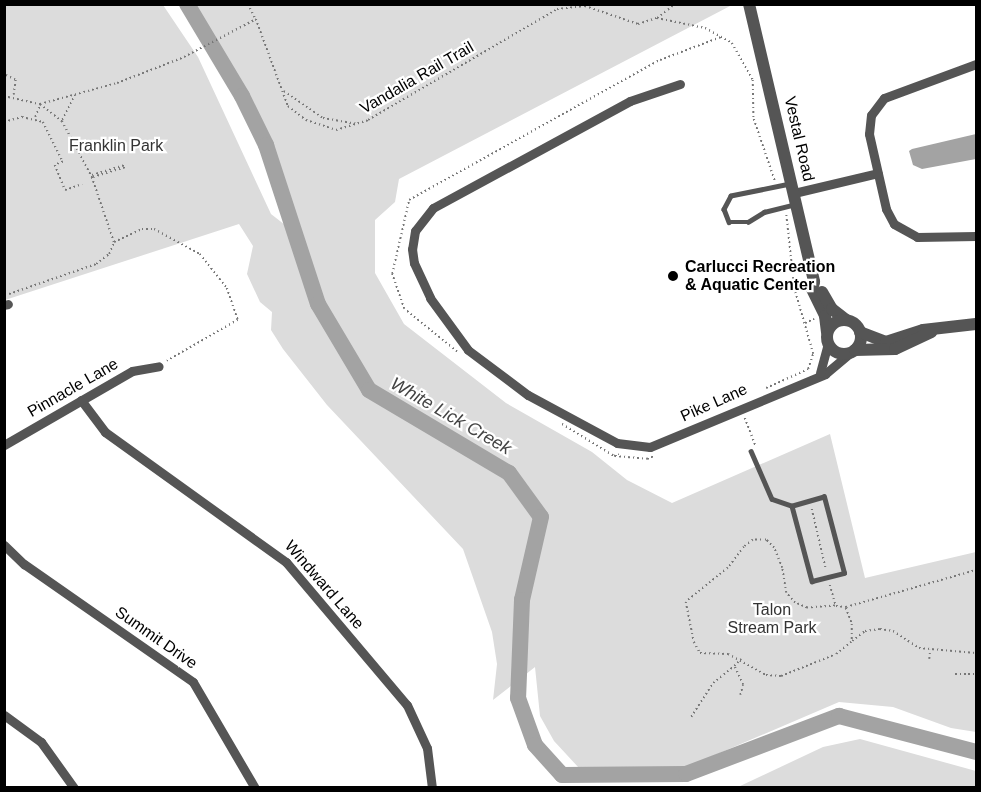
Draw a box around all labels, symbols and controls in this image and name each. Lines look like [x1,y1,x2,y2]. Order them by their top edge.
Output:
street label: Vandalia Rail Trail [357,38,477,118]
street label: Vestal Road [780,95,818,183]
park label: Franklin Park [69,136,163,156]
place label: Carlucci Recreation & Aquatic Center [685,257,835,295]
marker: Carlucci Recreation & Aquatic Center [666,269,680,283]
street label: Pinnacle Lane [24,354,122,422]
water label: White Lick Creek [387,373,515,459]
street label: Pike Lane [678,380,750,426]
street label: Windward Lane [280,537,368,633]
park label: Talon Stream Park [728,600,816,638]
street label: Summit Drive [111,603,201,673]

